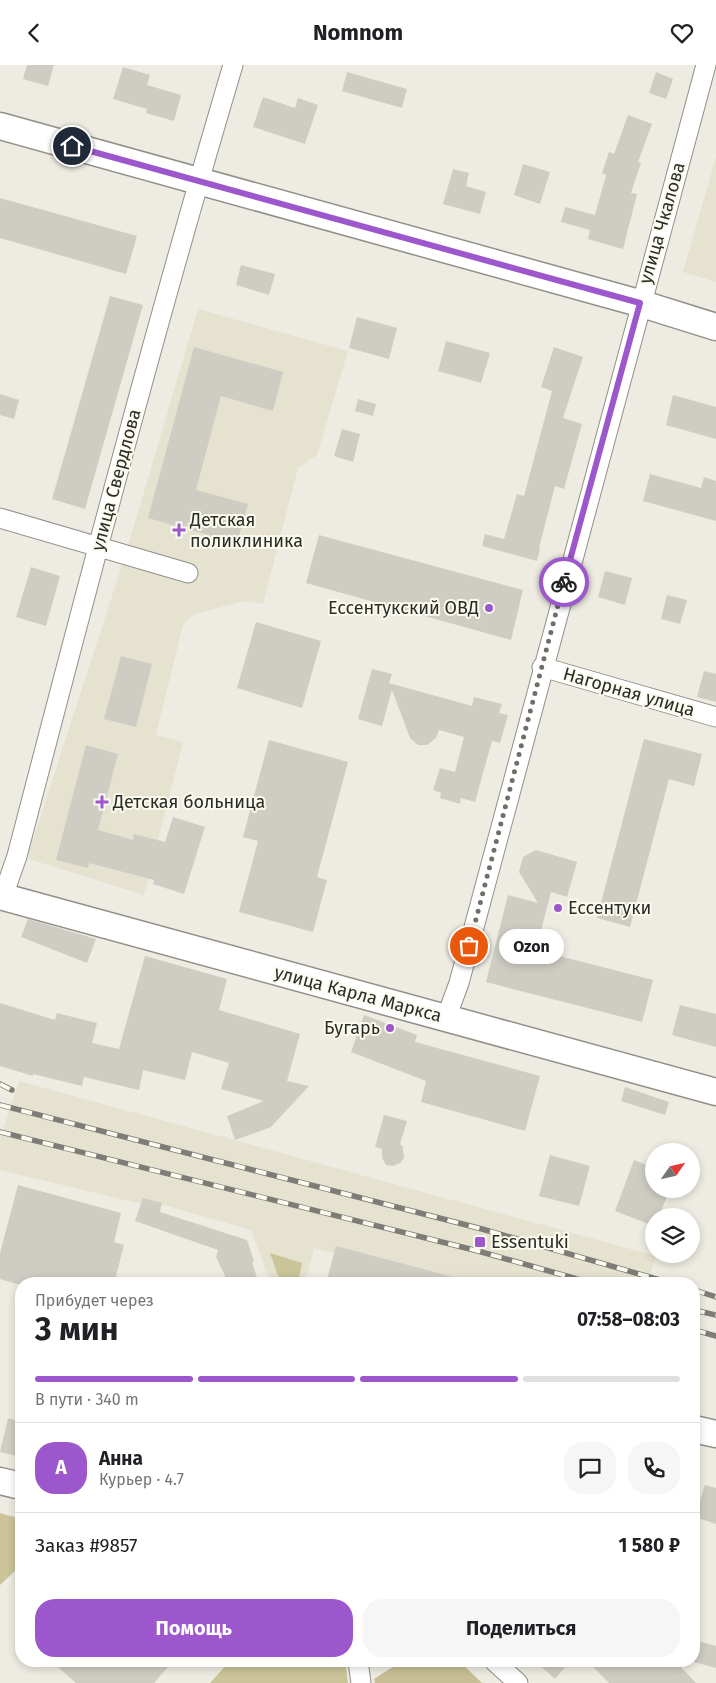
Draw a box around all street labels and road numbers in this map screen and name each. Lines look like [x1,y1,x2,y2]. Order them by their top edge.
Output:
street label: улица Чкалова [634,160,690,286]
street label: улица Свердлова [86,407,146,553]
street label: Нагорная улица [561,663,697,721]
street label: улица Карла Маркса [272,961,444,1027]

